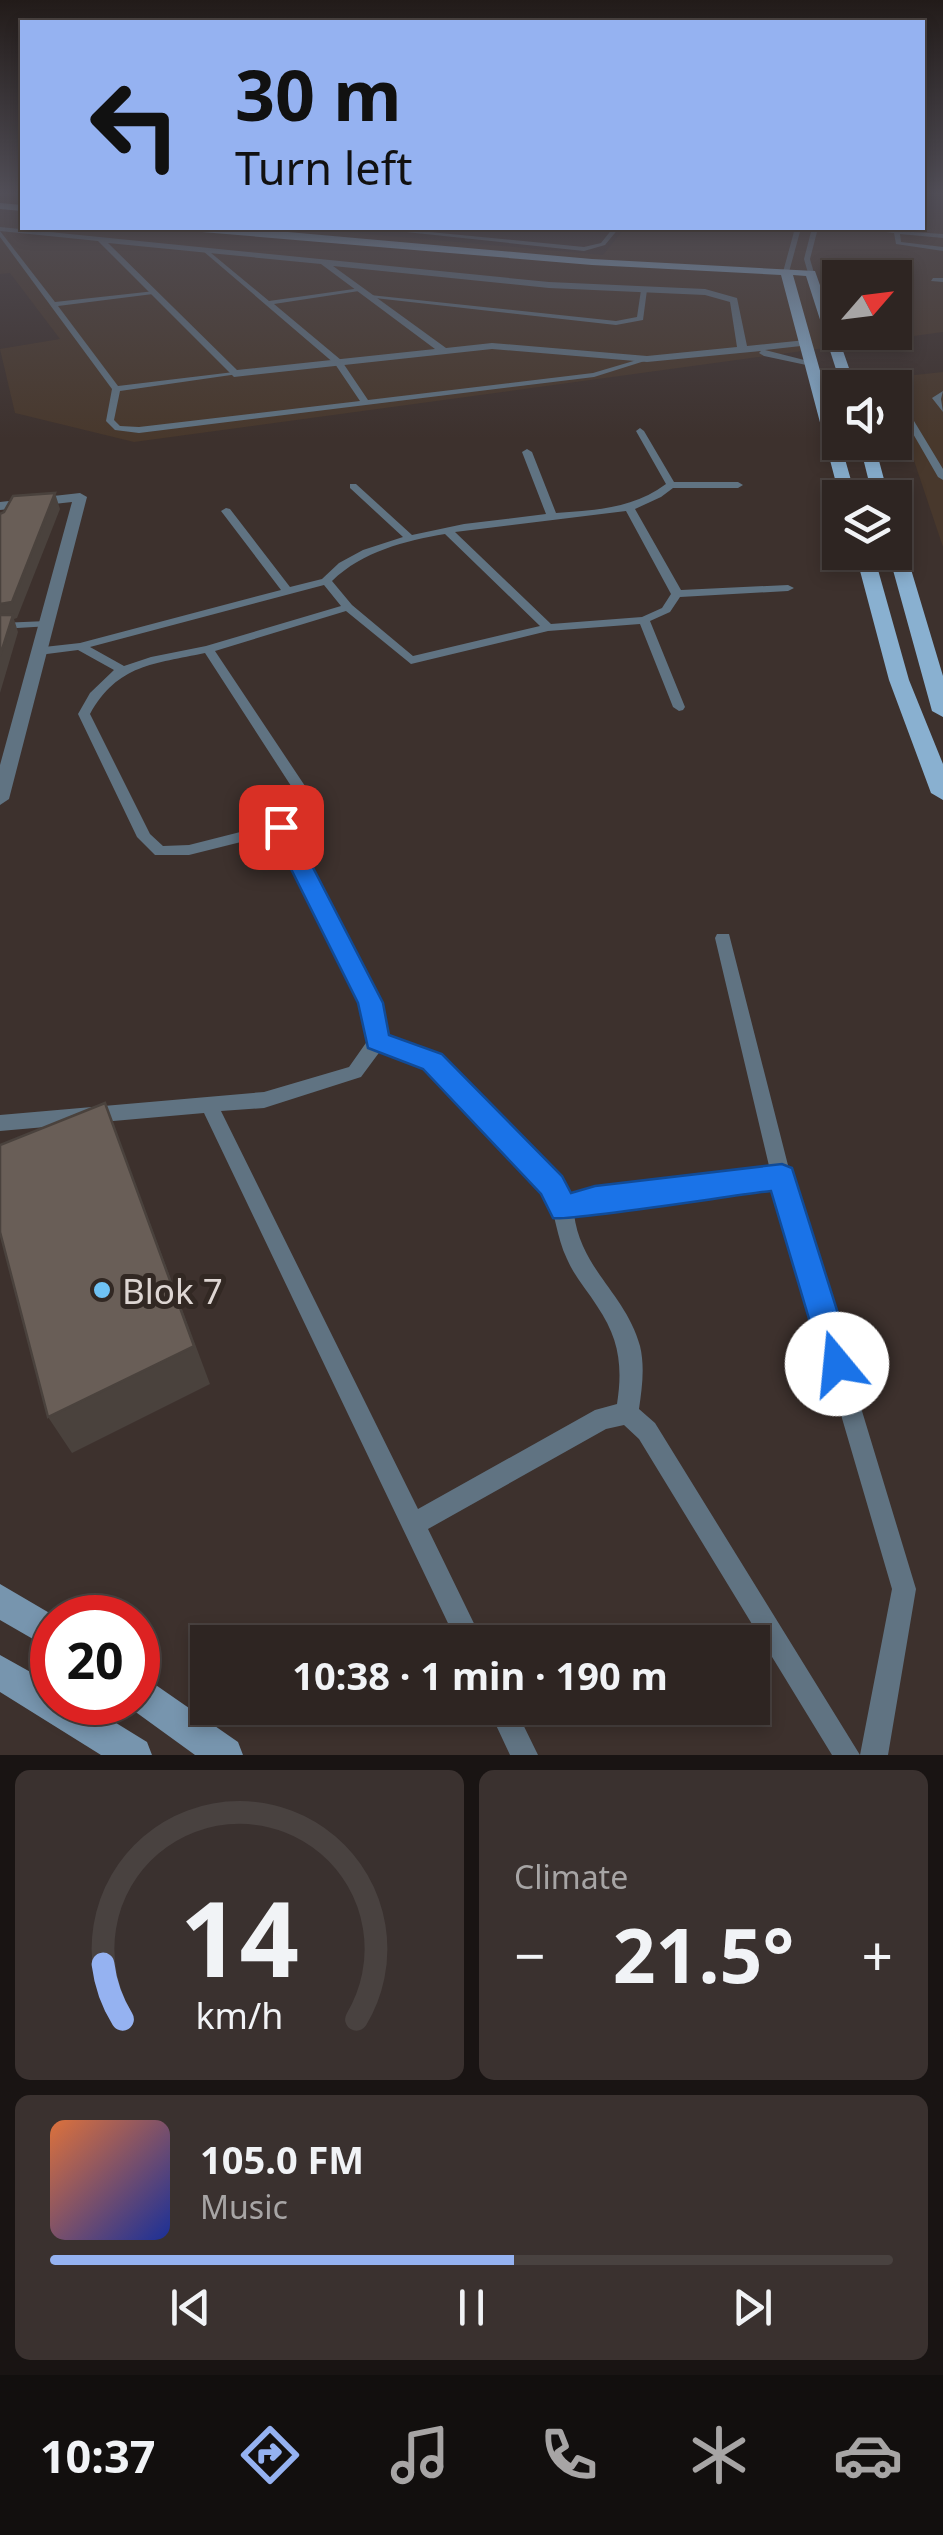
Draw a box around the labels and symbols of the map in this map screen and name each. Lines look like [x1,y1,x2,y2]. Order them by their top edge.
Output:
north arrow [822,260,912,350]
pin [239,785,324,870]
place label: Blok 7 [122,1267,223,1314]
marker: Blok 7 [91,1279,113,1301]
position arrow [785,1312,889,1416]
speed limit sign: 20 [30,1595,160,1725]

